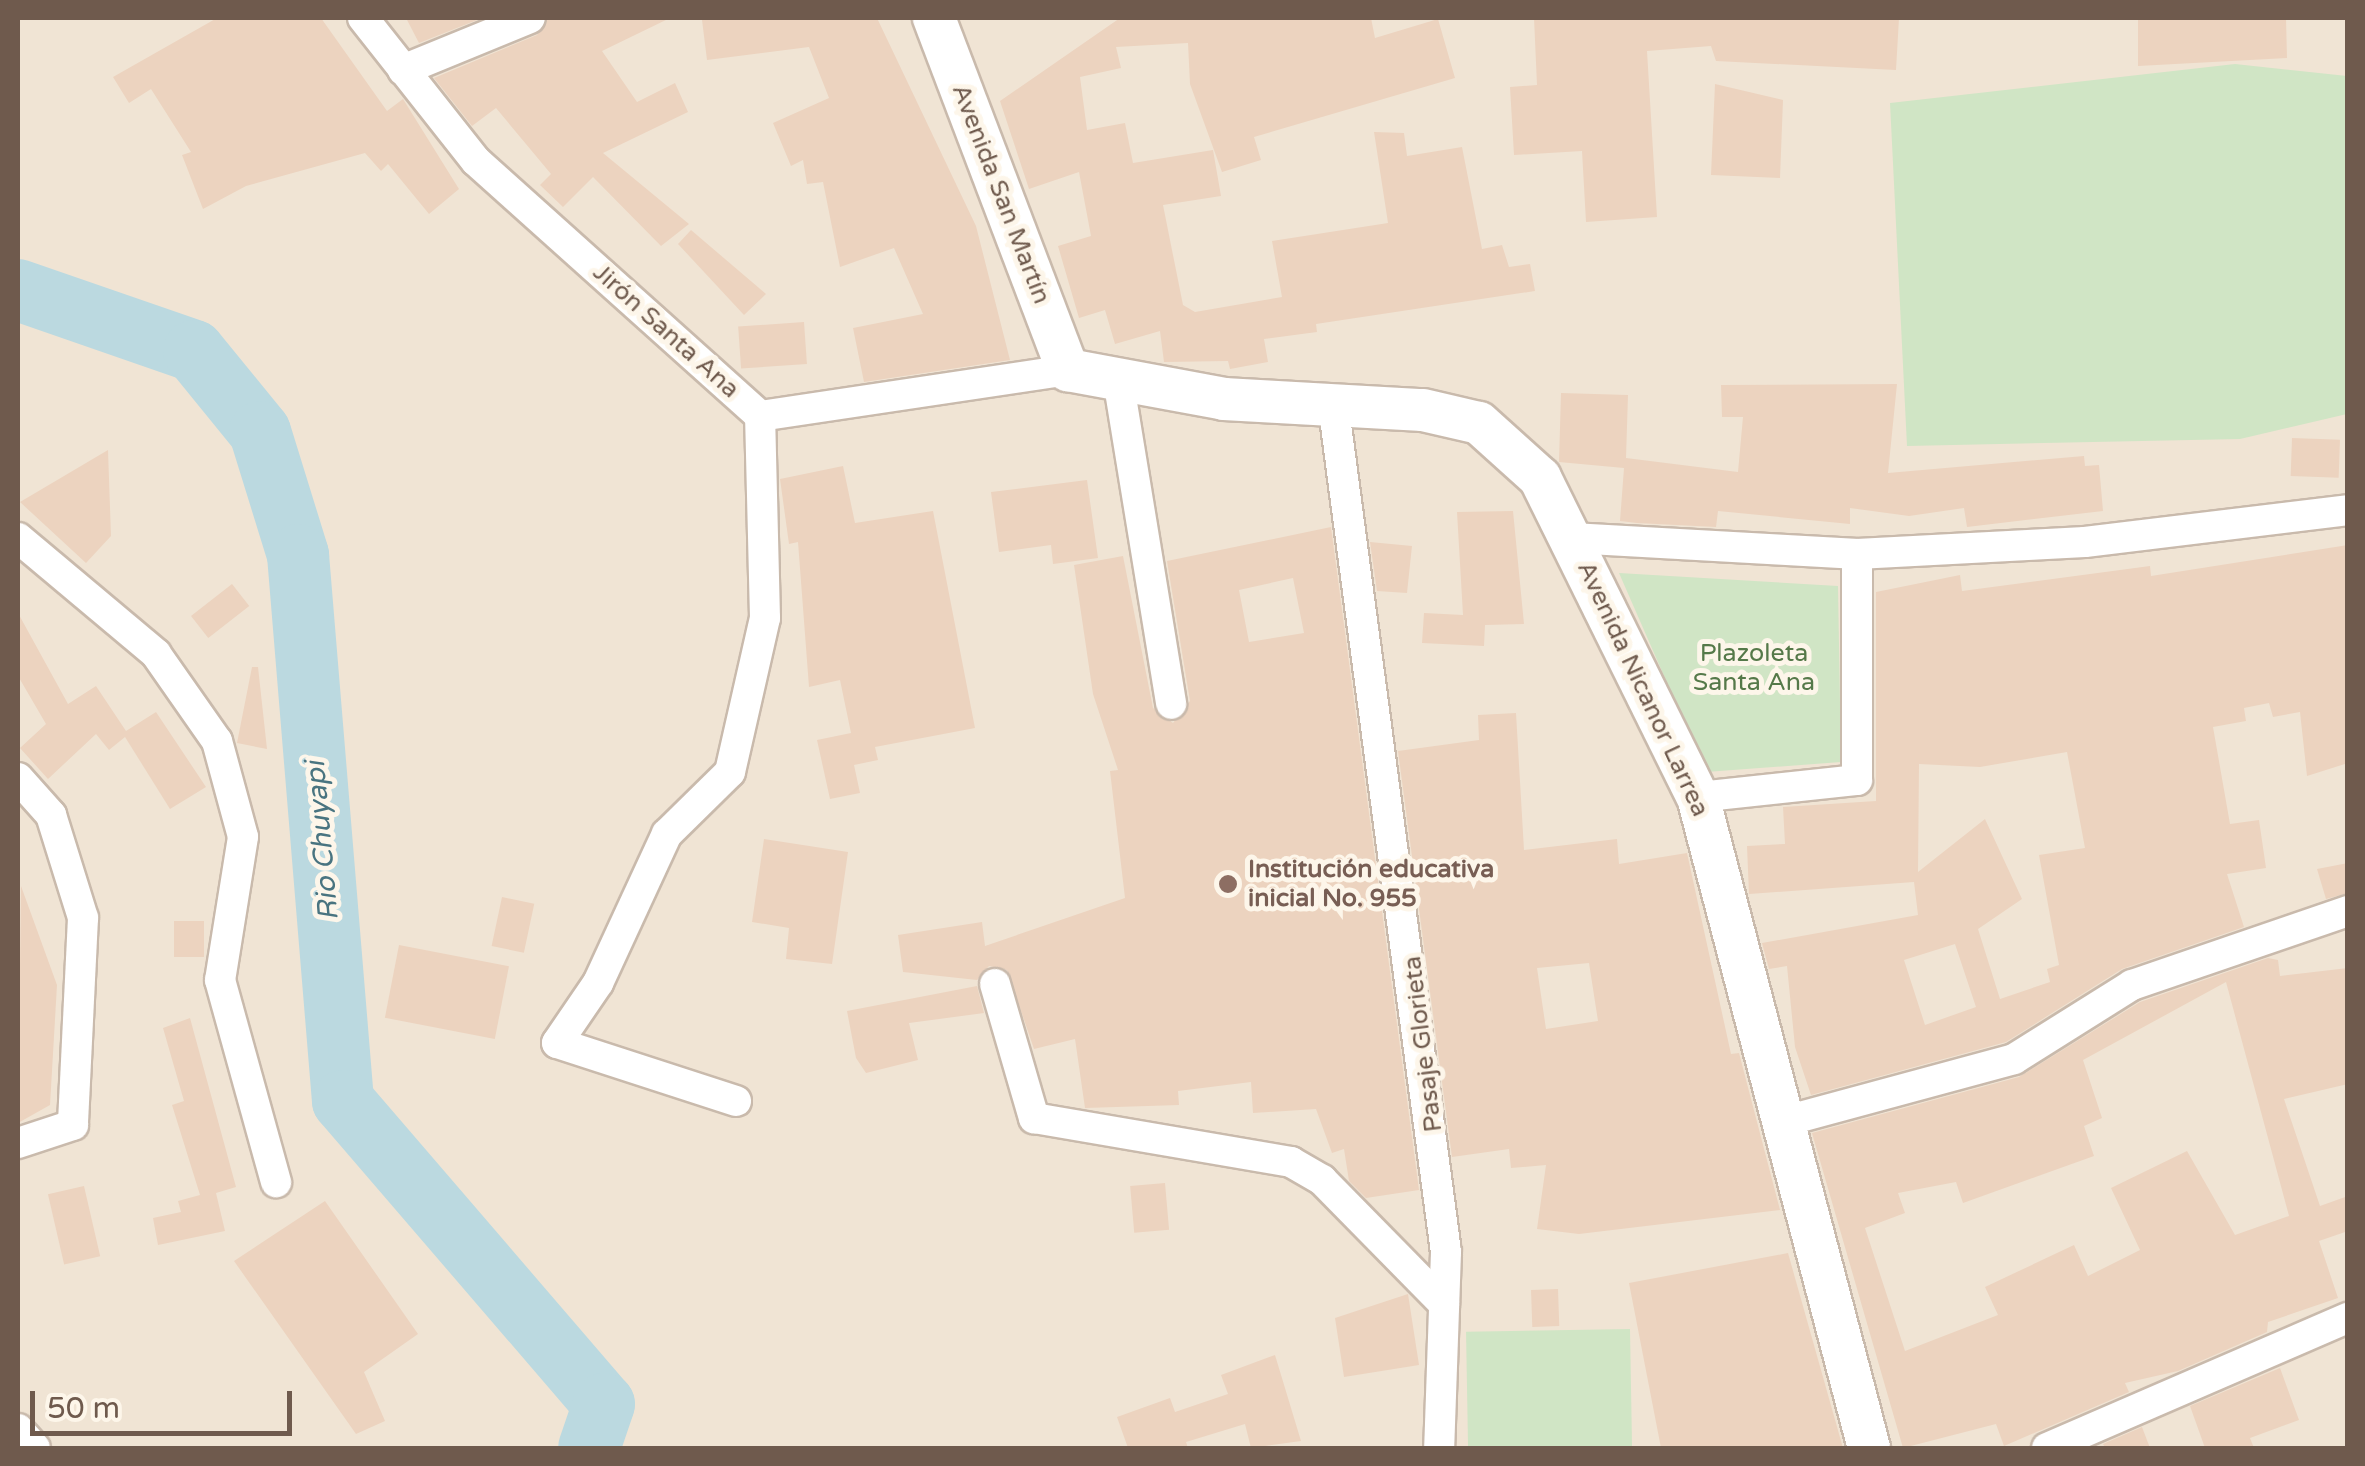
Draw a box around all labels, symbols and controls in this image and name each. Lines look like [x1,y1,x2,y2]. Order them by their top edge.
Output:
street label: Avenida San Martín [945,80,1057,308]
street label: Jirón Santa Ana [587,258,745,404]
street label: Avenida Nicanor Larrea [1571,557,1715,821]
park label: Plazoleta Santa Ana [1693,639,1815,698]
water label: Rio Chuyapi [298,760,346,922]
place label: Institución educativa inicial No. 955 [1248,855,1494,914]
marker: Institución educativa inicial No. 955 [1217,873,1239,895]
street label: Pasaje Glorieta [1397,954,1449,1134]
scale bar [35,1371,298,1433]
text: 50 m [47,1390,120,1427]

